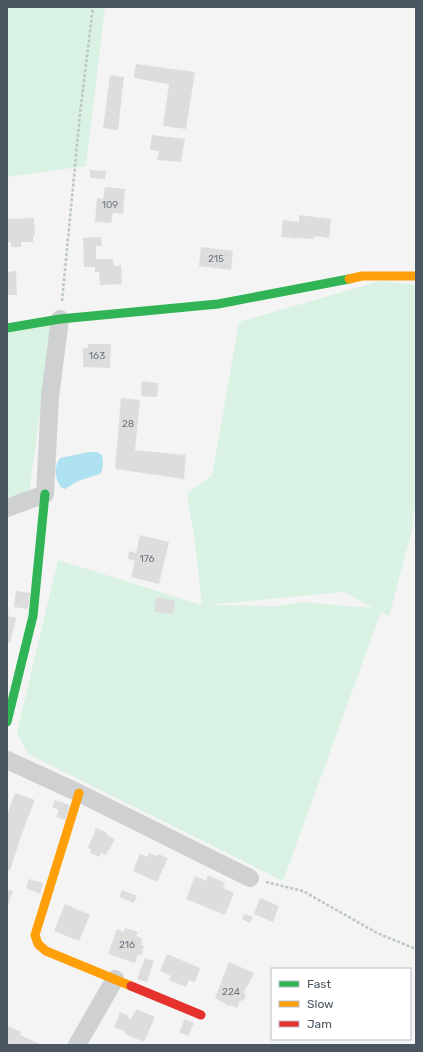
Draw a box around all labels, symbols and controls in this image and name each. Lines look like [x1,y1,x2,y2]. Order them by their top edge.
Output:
house number: 109 [102,199,118,211]
house number: 215 [208,253,224,265]
house number: 163 [89,350,105,362]
house number: 28 [122,418,134,430]
house number: 176 [139,553,155,565]
house number: 216 [119,939,135,951]
legend [271,968,411,1040]
text: Fast [307,977,331,991]
house number: 224 [222,986,240,998]
text: Slow [307,997,334,1011]
text: Jam [307,1017,332,1031]

